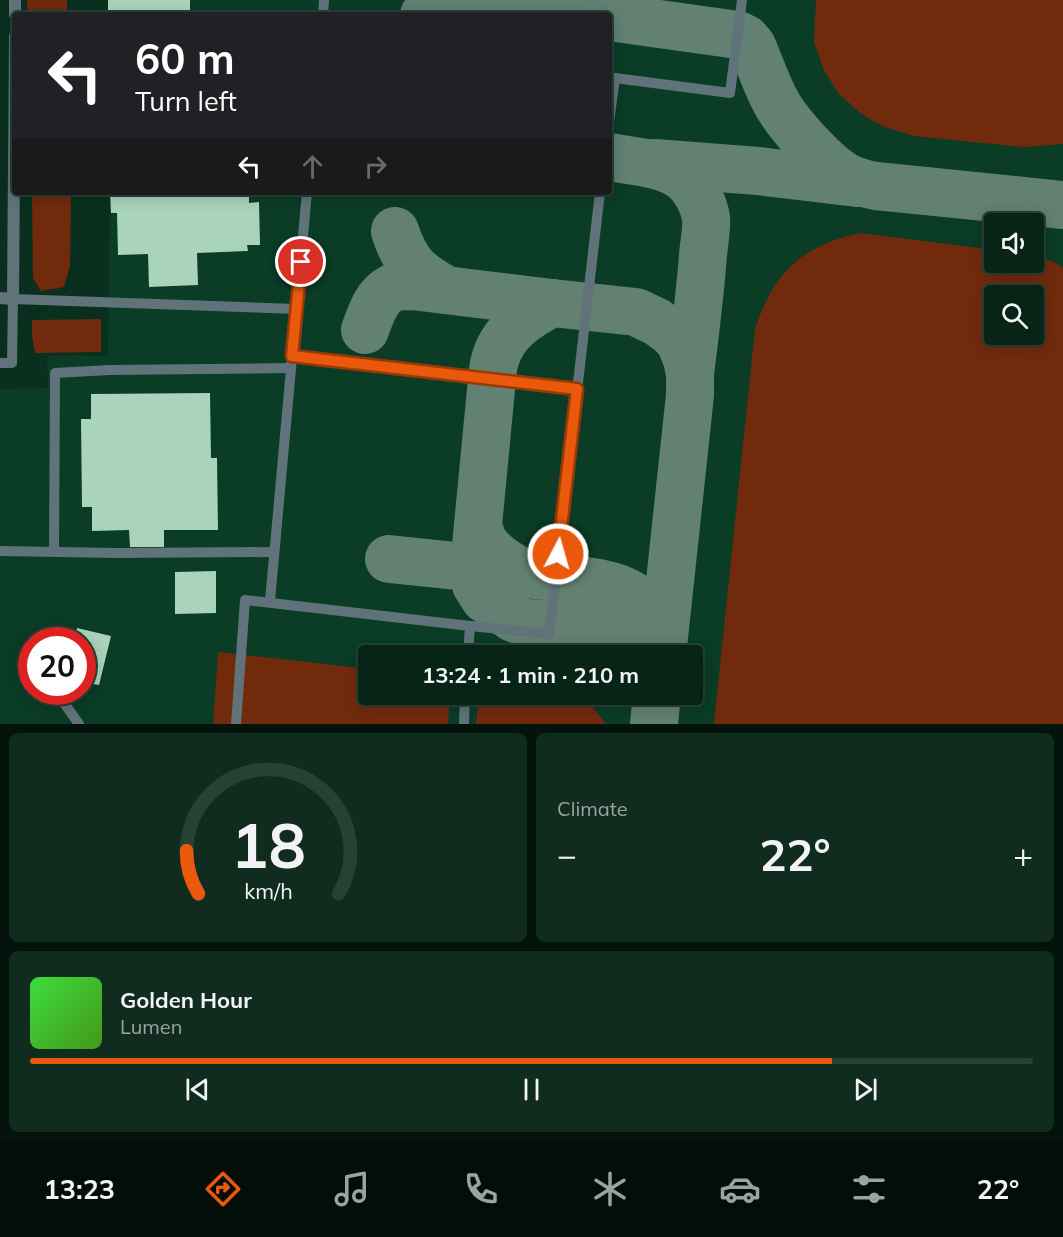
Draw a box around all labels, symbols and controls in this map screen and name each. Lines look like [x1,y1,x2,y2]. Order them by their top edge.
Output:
text: 60 m [135,32,235,85]
icon: left [36,36,114,114]
text: Turn left [135,84,237,118]
icon: left [233,150,266,183]
icon: ahead [296,150,329,183]
icon: right [359,150,392,183]
map controls [984,213,1044,345]
button: sound [984,213,1044,273]
pin [275,236,326,287]
icon: arrive [284,245,317,278]
button: search [984,285,1044,345]
position arrow [526,522,590,586]
speed limit sign: 20 [18,627,96,705]
text: 13:24 · 1 min · 210 m [422,661,639,689]
text: Climate [557,796,628,821]
text: 18 [231,805,305,884]
text: 22° [759,826,831,882]
text: − [557,834,577,875]
text: + [1013,834,1033,875]
text: km/h [244,878,292,905]
text: Golden Hour [120,986,252,1014]
text: Lumen [120,1014,182,1039]
icon: previous [181,1073,214,1106]
icon: pause [515,1073,548,1106]
icon: next [849,1073,882,1106]
icon: directions [202,1168,244,1210]
icon: music [331,1168,373,1210]
icon: phone [460,1168,502,1210]
icon: climate [589,1168,631,1210]
icon: car [719,1168,761,1210]
icon: filters [848,1168,890,1210]
text: 13:23 [44,1172,115,1206]
text: 22° [977,1172,1019,1206]

